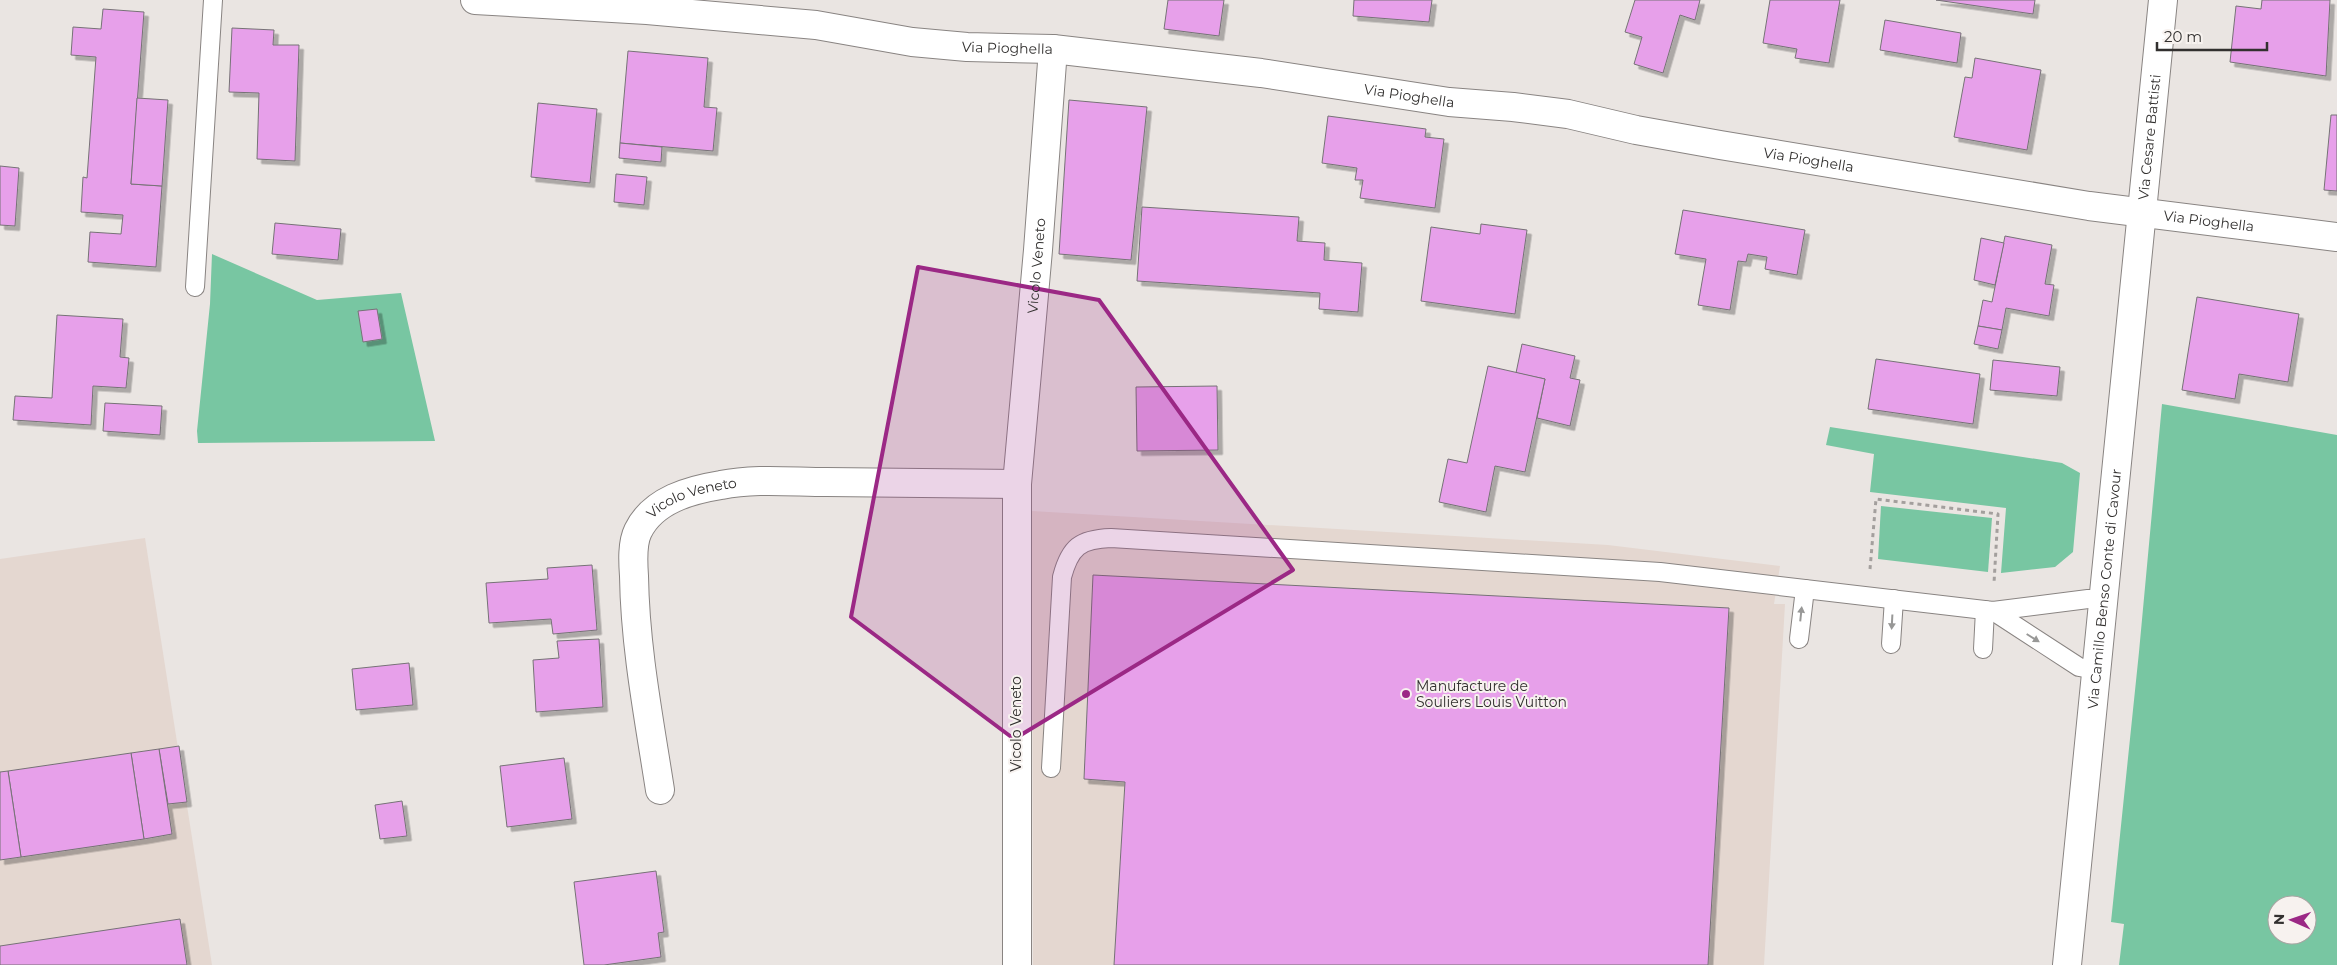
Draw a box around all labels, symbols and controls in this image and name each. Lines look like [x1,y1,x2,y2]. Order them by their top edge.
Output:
scale bar [2157,20,2267,52]
text: 20 m [2164,27,2202,46]
street label: Via Pioghella [961,38,1053,58]
street label: Via Cesare Battisti [2134,73,2165,201]
street label: Via Pioghella [1363,80,1455,111]
street label: Via Pioghella [1762,143,1855,176]
street label: Via Pioghella [2163,206,2255,236]
street label: Vicolo Veneto [1023,217,1049,314]
street label: Via Camillo Benso Conte di Cavour [2084,468,2125,710]
street label: Vicolo Veneto [642,474,738,522]
one-way arrow [1797,605,1805,621]
one-way arrow [1887,614,1895,630]
one-way arrow [2026,633,2040,643]
street label: Vicolo Veneto [1007,676,1025,772]
place label: Manufacture de Souliers Louis Vuitton [1416,677,1567,711]
marker: Manufacture de Souliers Louis Vuitton [1400,688,1412,700]
north arrow [2267,895,2317,945]
text: N [2270,914,2288,926]

